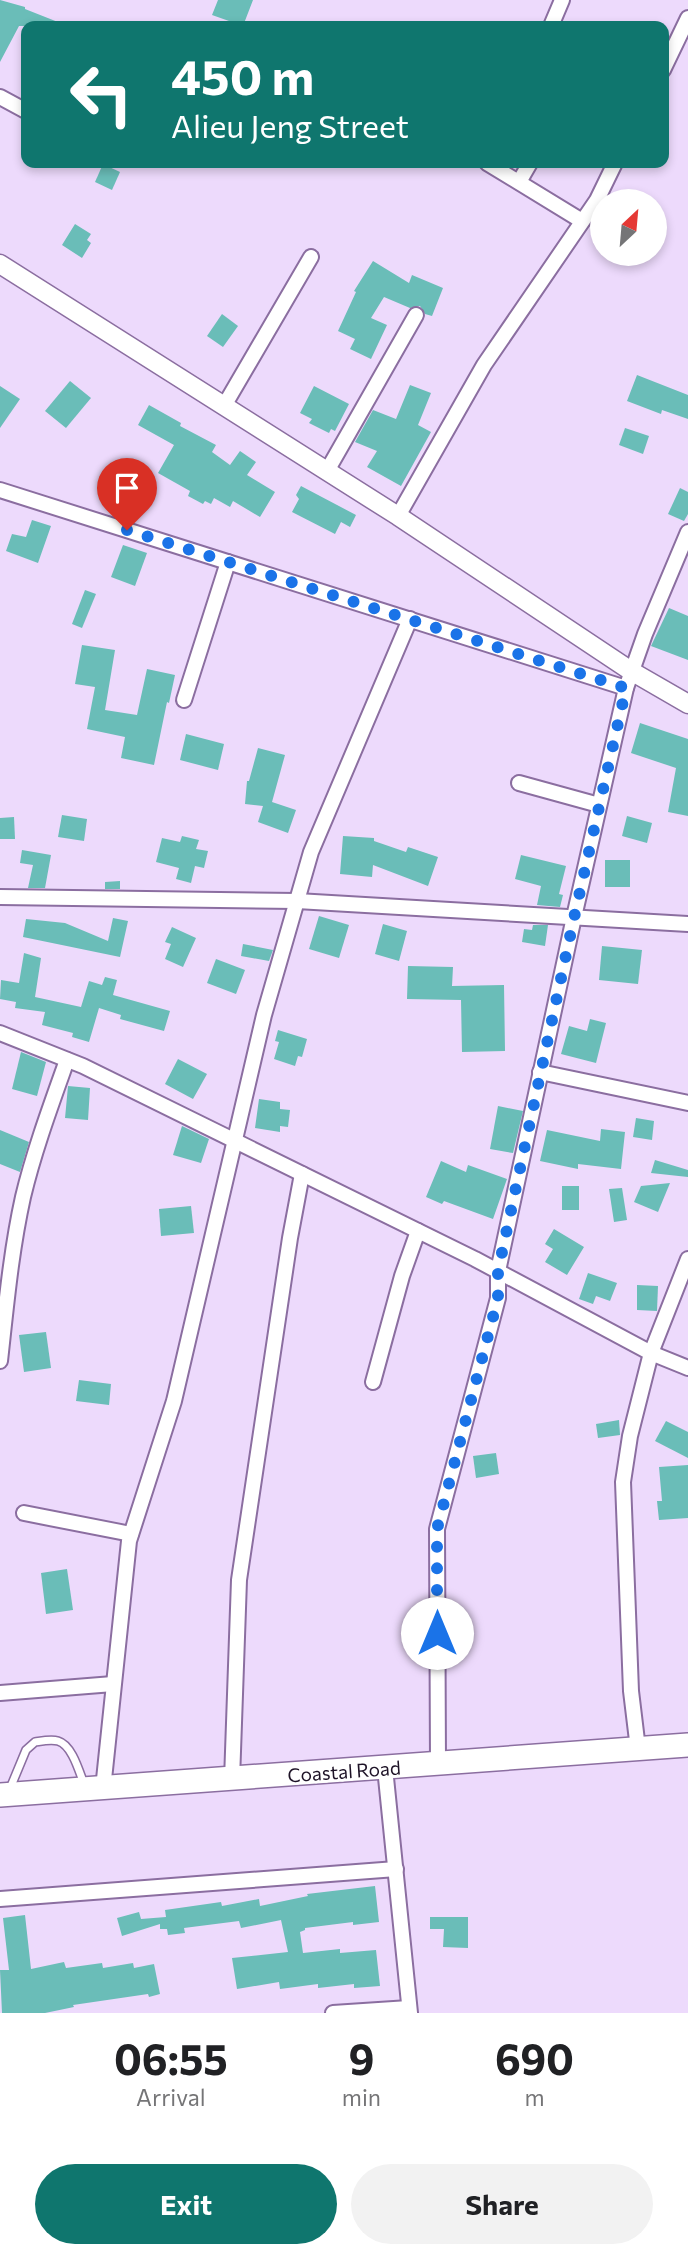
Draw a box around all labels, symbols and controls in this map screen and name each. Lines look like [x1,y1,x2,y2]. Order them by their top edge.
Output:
text: 450 m [171,45,314,105]
icon: left [56,49,147,140]
text: Alieu Jeng Street [171,105,409,145]
north arrow [590,189,667,266]
map controls [590,189,667,266]
pin [97,458,157,530]
icon: arrive [108,469,146,507]
position arrow [400,1596,474,1670]
street label: Coastal Road [287,1756,401,1786]
text: 06:55 [114,2032,228,2084]
text: 9 [348,2032,374,2084]
text: 690 [495,2032,574,2084]
text: Arrival [136,2083,206,2111]
text: min [342,2083,381,2111]
text: m [524,2083,545,2111]
button: Exit [35,2164,337,2244]
button: Share [351,2164,653,2244]

